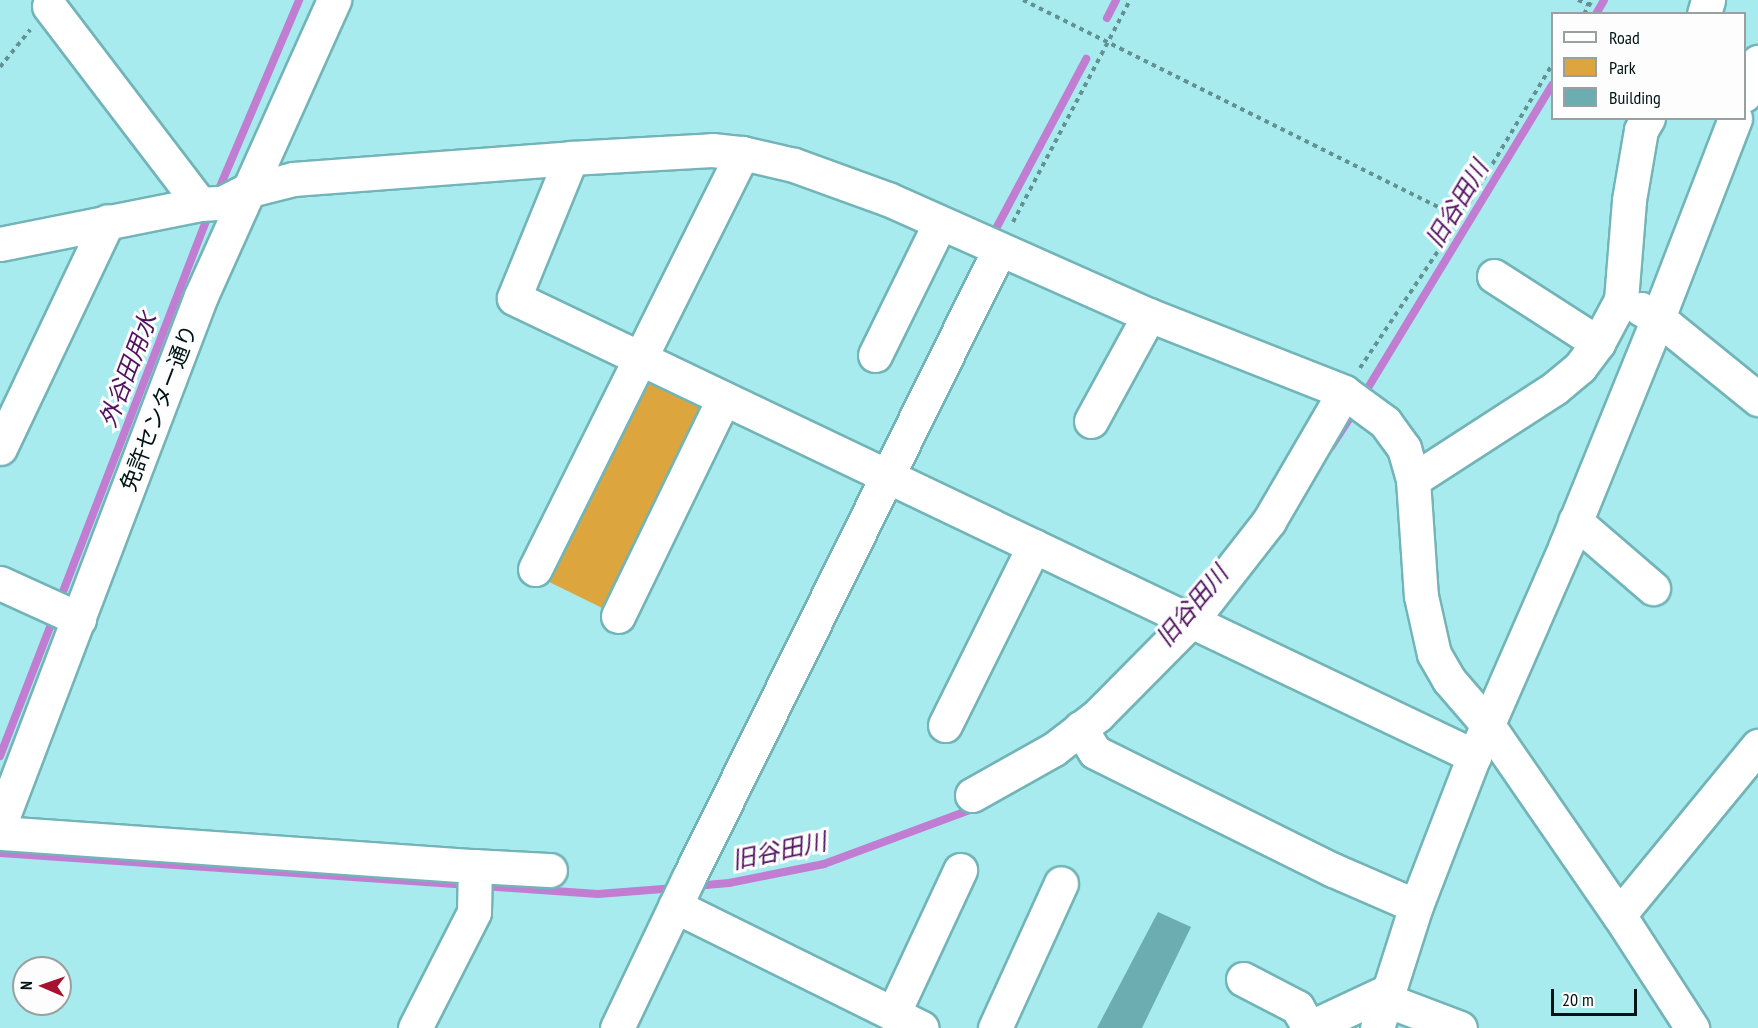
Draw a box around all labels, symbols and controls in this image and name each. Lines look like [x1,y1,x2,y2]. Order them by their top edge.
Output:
legend [1551,12,1746,120]
text: Road [1609,26,1640,49]
text: Park [1609,56,1636,79]
text: Building [1609,86,1661,109]
water label: 旧谷田川 [1420,155,1494,253]
water label: 外谷田用水 [93,309,163,431]
street label: 免許センター通り [115,321,203,495]
water label: 旧谷田川 [1150,560,1234,652]
water label: 旧谷田川 [729,827,829,875]
north arrow [12,956,72,1016]
scale bar [1554,977,1640,1015]
text: N [16,981,36,990]
text: 20 m [1562,988,1594,1011]

